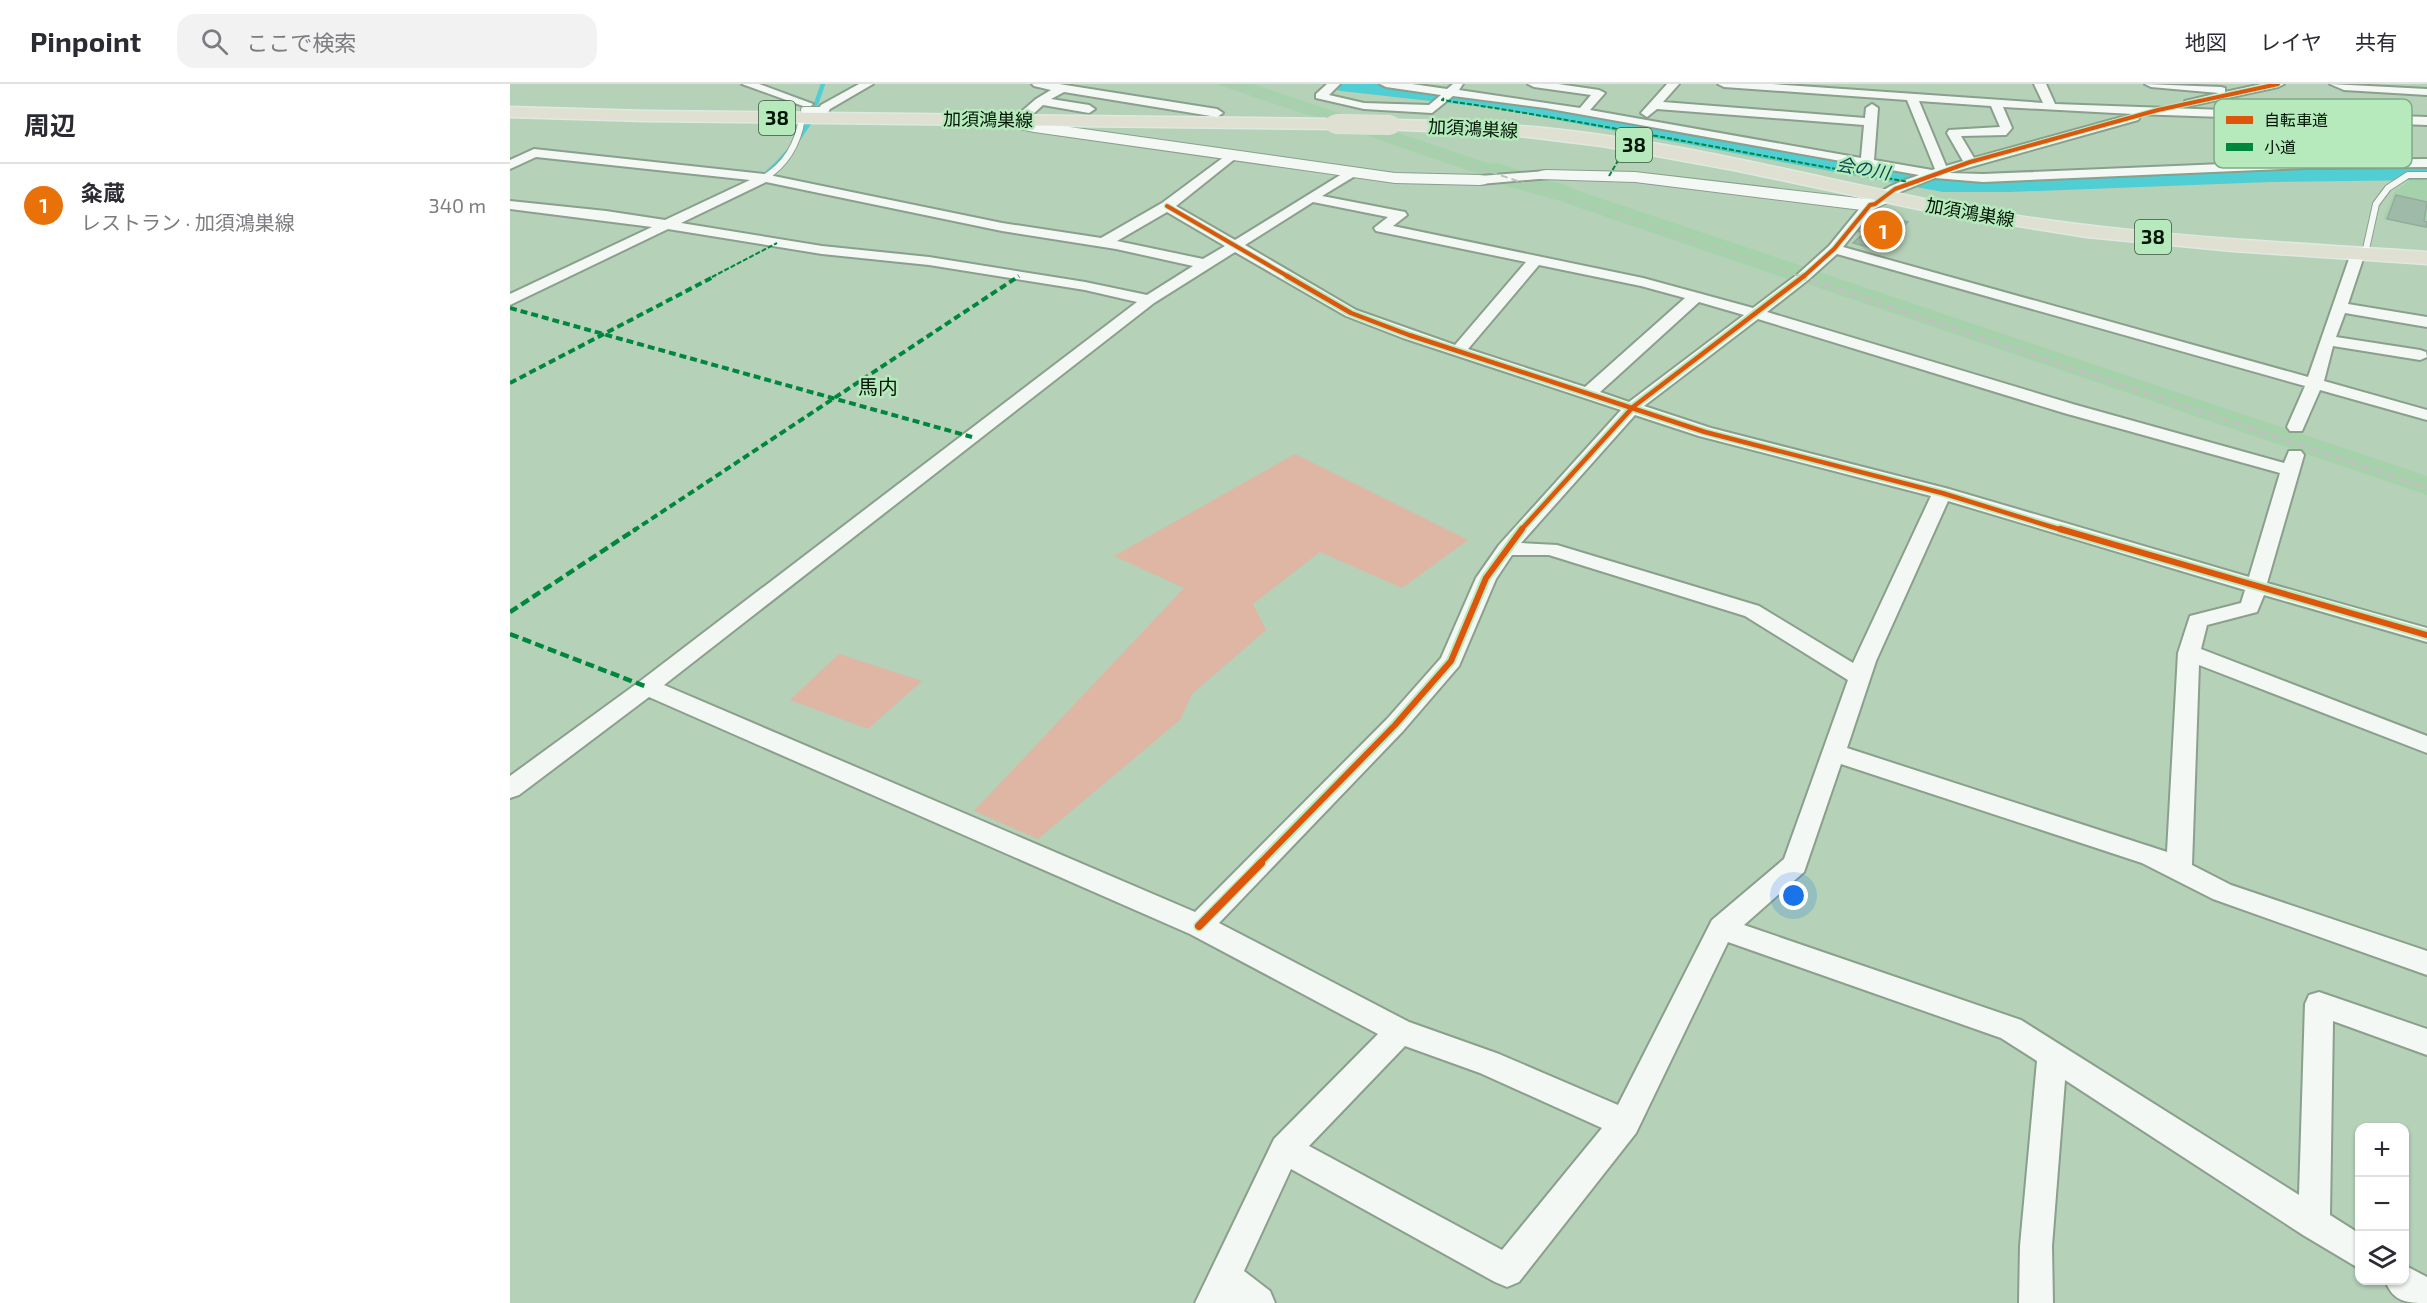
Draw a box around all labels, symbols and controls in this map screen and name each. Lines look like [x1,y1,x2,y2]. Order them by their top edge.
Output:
search box [177,14,597,68]
text: Pinpoint [30,24,141,58]
icon: search [198,25,231,58]
text: ここで検索 [246,29,356,55]
text: 地図 [2185,29,2227,54]
text: レイヤ [2260,29,2322,54]
text: 共有 [2355,29,2397,54]
legend [2214,99,2412,168]
road number: 38 [759,101,795,135]
street label: 加須鴻巣線 [943,107,1033,131]
text: 周辺 [24,109,76,140]
text: 自転車道 [2264,110,2328,129]
street label: 加須鴻巣線 [1428,115,1519,141]
road number: 38 [1616,128,1652,162]
text: 小道 [2264,137,2296,156]
water label: 会の川 [1835,152,1894,184]
text: 粂蔵 [81,179,125,205]
text: 1 [39,193,48,217]
text: 340 m [429,193,486,217]
street label: 加須鴻巣線 [1924,193,2016,231]
pin: 1 [1864,208,1902,252]
text: レストラン · 加須鴻巣線 [81,210,295,234]
road number: 38 [2135,220,2171,254]
district label: 馬内 [858,374,898,398]
your location [1779,881,1808,910]
map controls [2355,1123,2409,1285]
button: + [2355,1123,2409,1177]
button: − [2355,1177,2409,1231]
button: layers [2355,1231,2409,1285]

